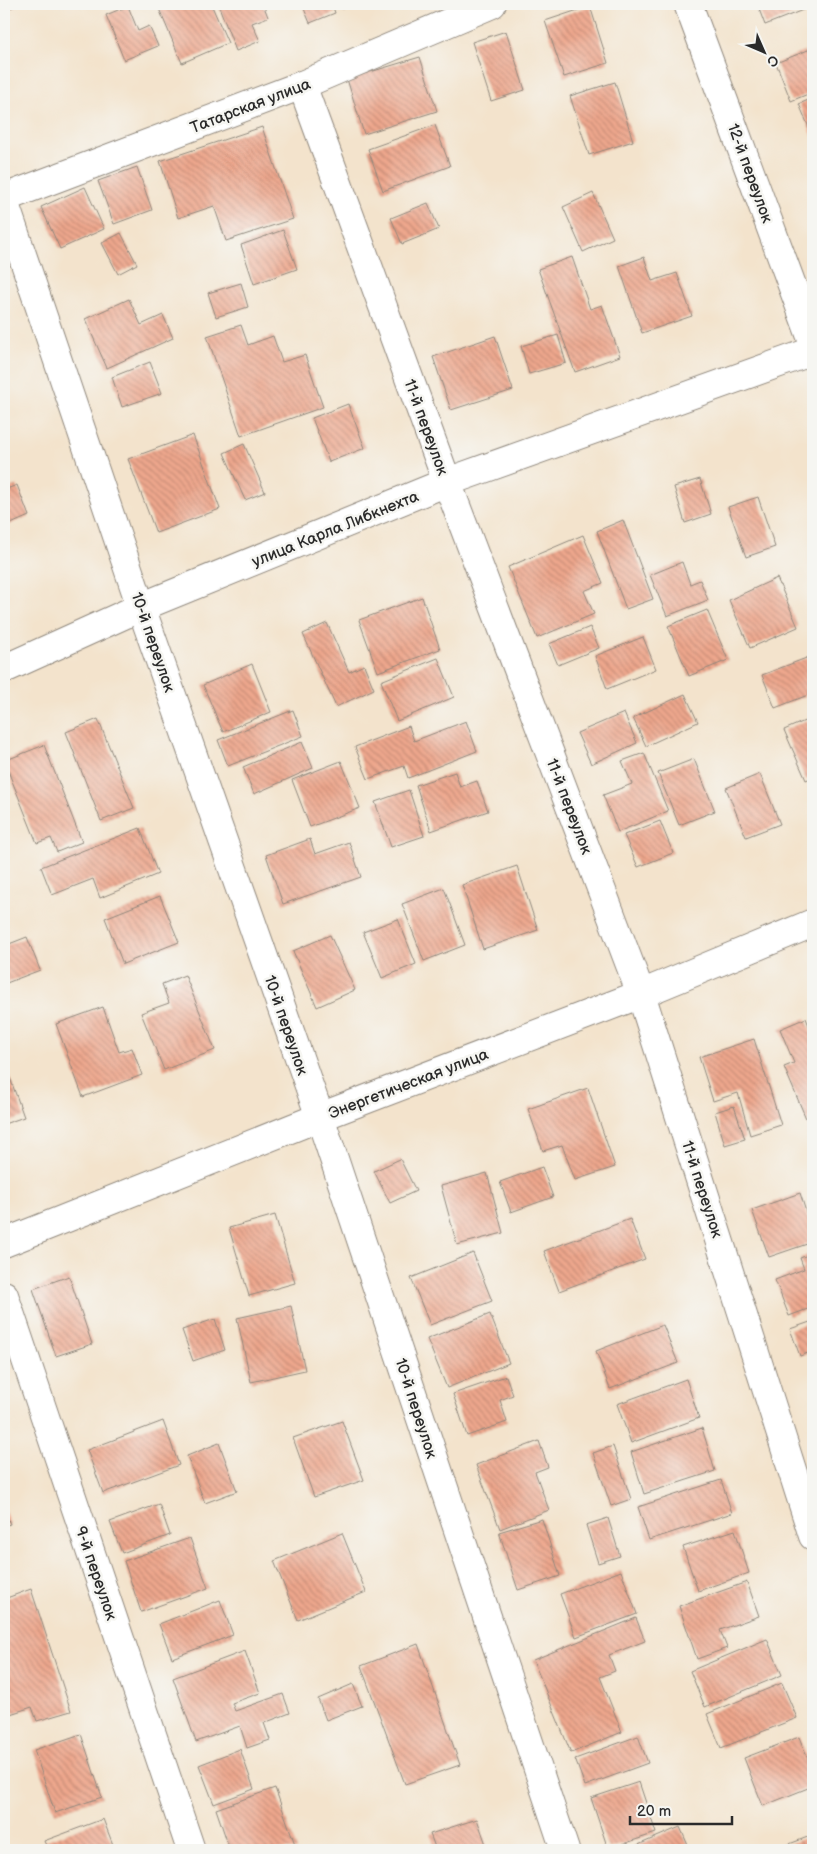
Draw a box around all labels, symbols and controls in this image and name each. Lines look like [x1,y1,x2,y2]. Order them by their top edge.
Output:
north arrow [740,28,790,78]
text: С [763,51,782,70]
street label: Татарская улица [188,75,314,138]
street label: 12-й переулок [723,121,777,226]
street label: 11-й переулок [399,377,452,479]
street label: улица Карла Либкнехта [249,487,422,572]
street label: 10-й переулок [127,590,179,695]
street label: 11-й переулок [542,756,596,858]
street label: 10-й переулок [260,973,312,1078]
street label: Энергетическая улица [326,1045,492,1124]
street label: 11-й переулок [677,1138,726,1241]
street label: 10-й переулок [390,1356,441,1461]
street label: 9-й переулок [71,1524,121,1623]
scale bar [630,1794,732,1826]
text: 20 m [637,1802,671,1821]

